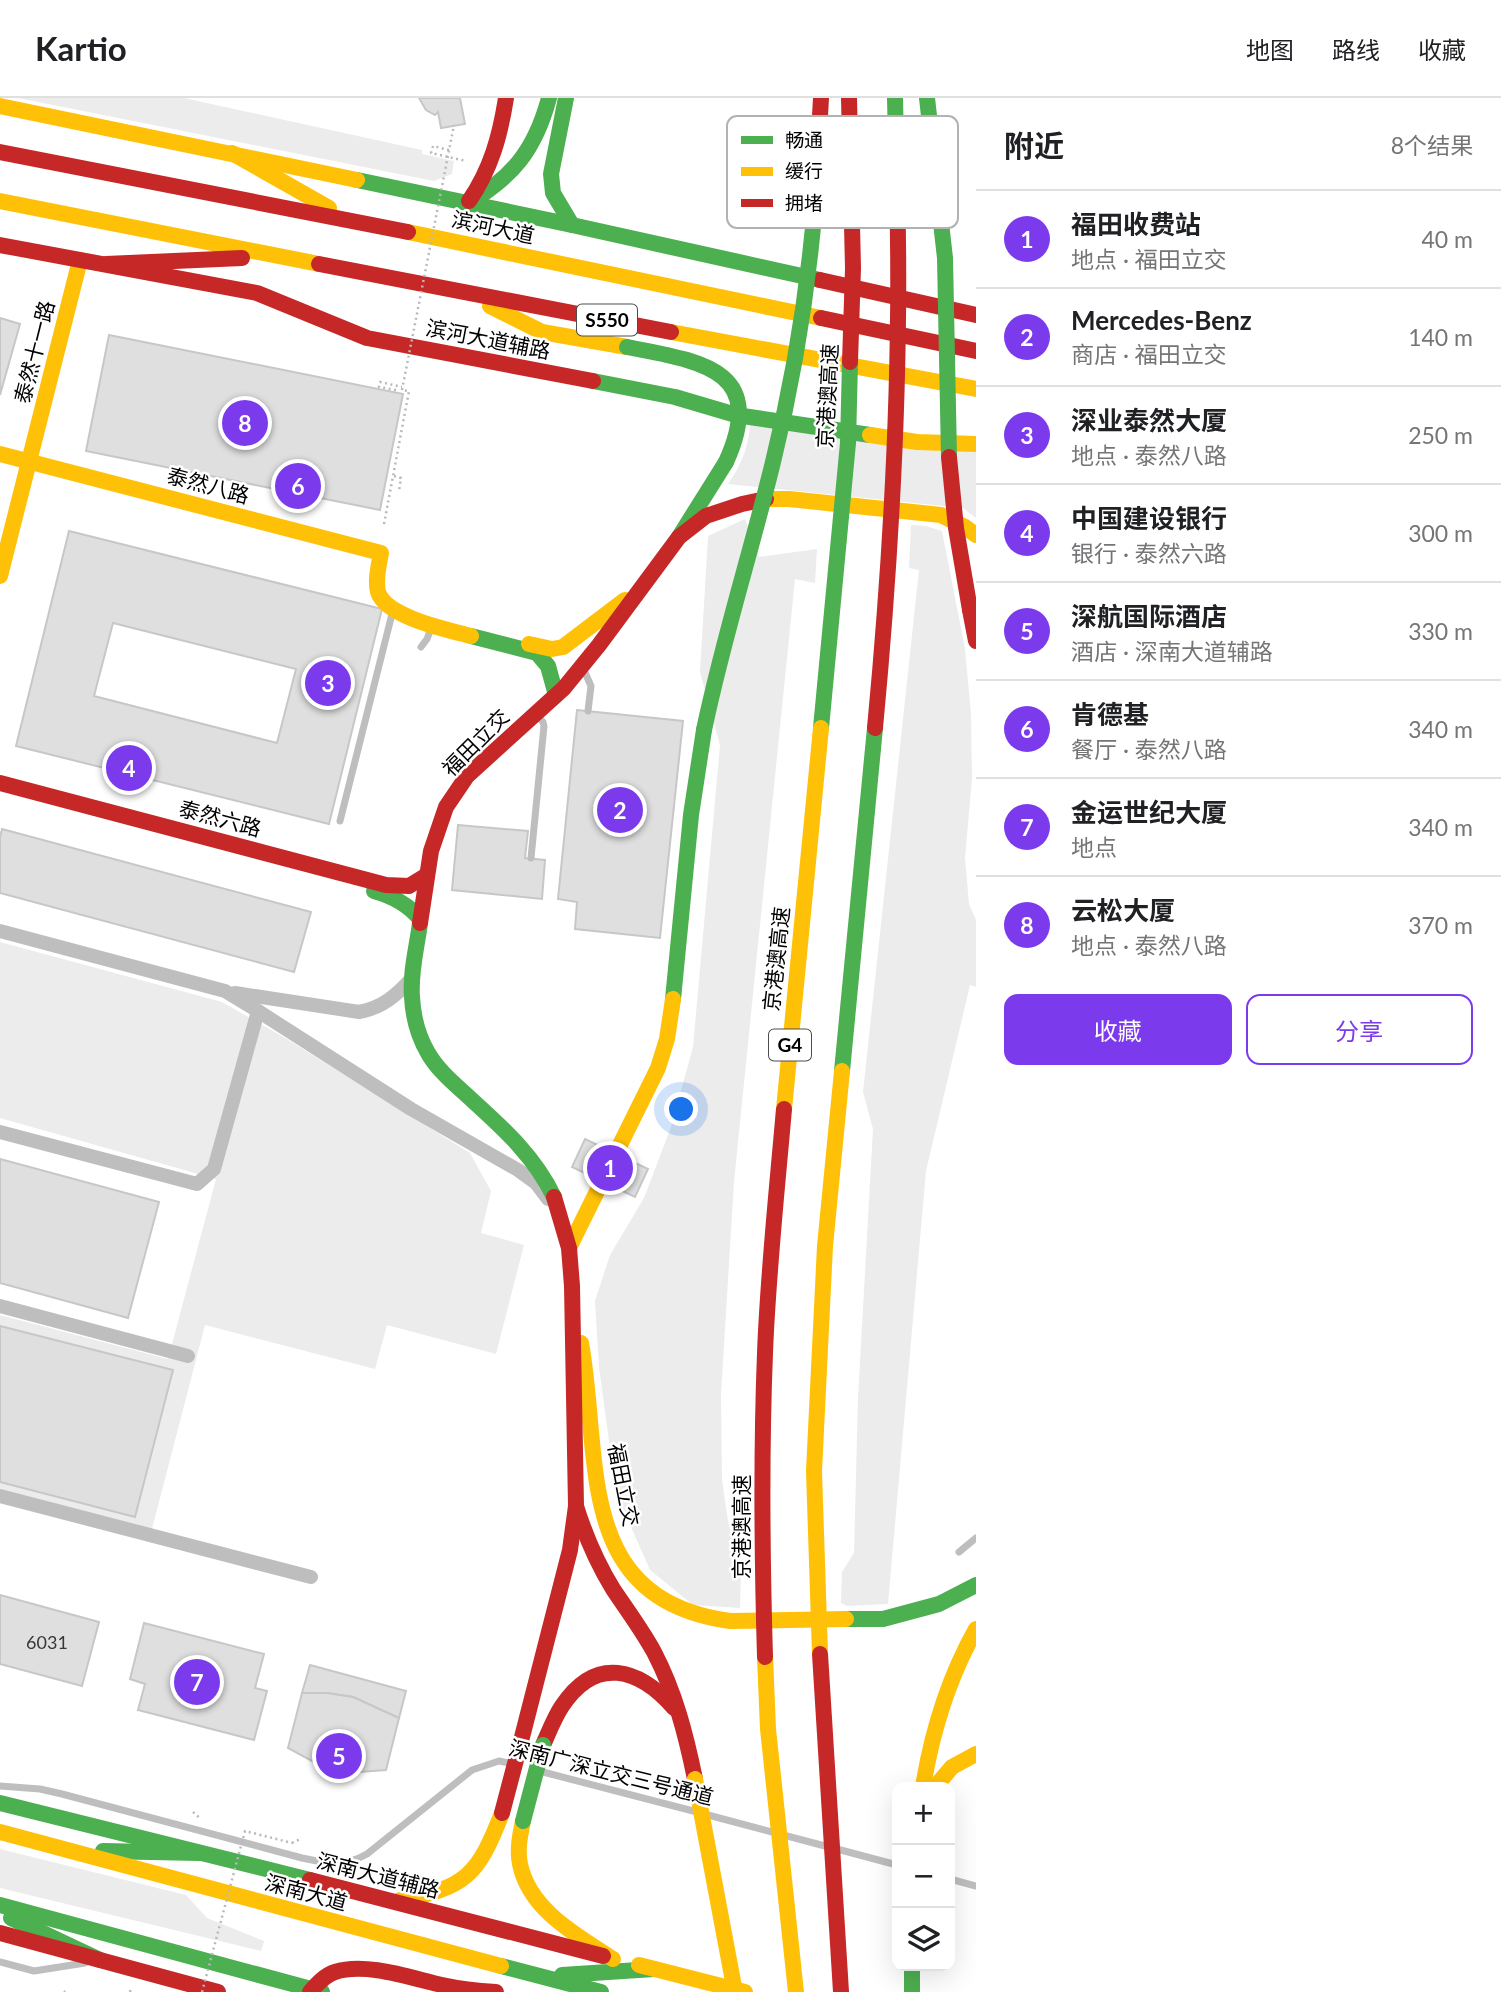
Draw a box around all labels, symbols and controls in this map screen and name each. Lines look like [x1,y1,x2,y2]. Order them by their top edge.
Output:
text: Kartio [35,28,127,68]
text: 地图 [1246,35,1294,64]
text: 路线 [1332,35,1380,64]
text: 收藏 [1418,35,1466,64]
legend [727,116,958,228]
text: 附近 [1004,127,1064,163]
text: 畅通 [785,128,823,151]
text: 8个结果 [1391,131,1473,159]
text: 缓行 [785,159,823,182]
text: 拥堵 [785,191,823,214]
street label: 滨河大道 [450,206,537,247]
text: 福田收费站 [1071,208,1201,240]
text: 1 [1020,225,1034,253]
text: 40 m [1422,225,1473,253]
text: 地点 · 福田立交 [1071,245,1227,273]
street label: 泰然十一路 [9,298,58,406]
road number: S550 [577,304,637,336]
text: Mercedes-Benz [1071,304,1252,336]
street label: 滨河大道辅路 [424,314,553,363]
text: 2 [1020,323,1034,351]
text: 140 m [1408,323,1473,351]
text: 商店 · 福田立交 [1071,340,1227,368]
street label: 京港澳高速 [811,343,842,449]
pin: 8 [222,397,268,449]
text: 深业泰然大厦 [1071,404,1227,436]
text: 3 [1020,421,1034,449]
text: 250 m [1408,421,1473,449]
text: 地点 · 泰然八路 [1071,441,1227,469]
pin: 6 [275,460,321,512]
street label: 泰然八路 [165,462,252,507]
text: 中国建设银行 [1071,502,1227,534]
text: 4 [1020,519,1034,547]
text: 300 m [1408,519,1473,547]
text: 银行 · 泰然六路 [1071,539,1227,567]
text: 深航国际酒店 [1071,600,1227,632]
text: 5 [1020,617,1034,645]
text: 330 m [1408,617,1473,645]
text: 酒店 · 深南大道辅路 [1071,637,1273,665]
pin: 3 [305,657,351,709]
text: 肯德基 [1071,698,1149,730]
street label: 福田立交 [436,703,513,780]
text: 6 [1020,715,1034,743]
text: 340 m [1408,715,1473,743]
text: 餐厅 · 泰然八路 [1071,735,1227,763]
pin: 4 [106,742,152,794]
pin: 2 [597,784,643,836]
street label: 泰然六路 [177,795,264,840]
text: 金运世纪大厦 [1071,796,1227,828]
text: 7 [1020,813,1034,841]
text: 340 m [1408,813,1473,841]
text: 地点 [1071,833,1117,861]
text: 云松大厦 [1071,894,1175,926]
street label: 京港澳高速 [758,905,793,1012]
text: 8 [1020,911,1034,939]
text: 370 m [1408,911,1473,939]
text: 地点 · 泰然八路 [1071,931,1227,959]
button: 收藏 [1004,994,1232,1065]
button: 分享 [1246,994,1473,1065]
road number: G4 [769,1029,811,1060]
your location [664,1092,698,1126]
pin: 1 [587,1142,633,1194]
street label: 福田立交 [604,1441,645,1528]
street label: 京港澳高速 [728,1475,753,1580]
house number: 6031 [26,1631,68,1653]
pin: 7 [174,1656,220,1708]
pin: 5 [316,1730,362,1782]
street label: 深南广深立交三号通道 [506,1734,716,1809]
map controls [892,1782,955,1971]
button: + [892,1782,955,1845]
button: − [892,1845,955,1908]
street label: 深南大道辅路 [314,1847,443,1902]
street label: 深南大道 [263,1869,350,1914]
button: layers [892,1908,955,1971]

